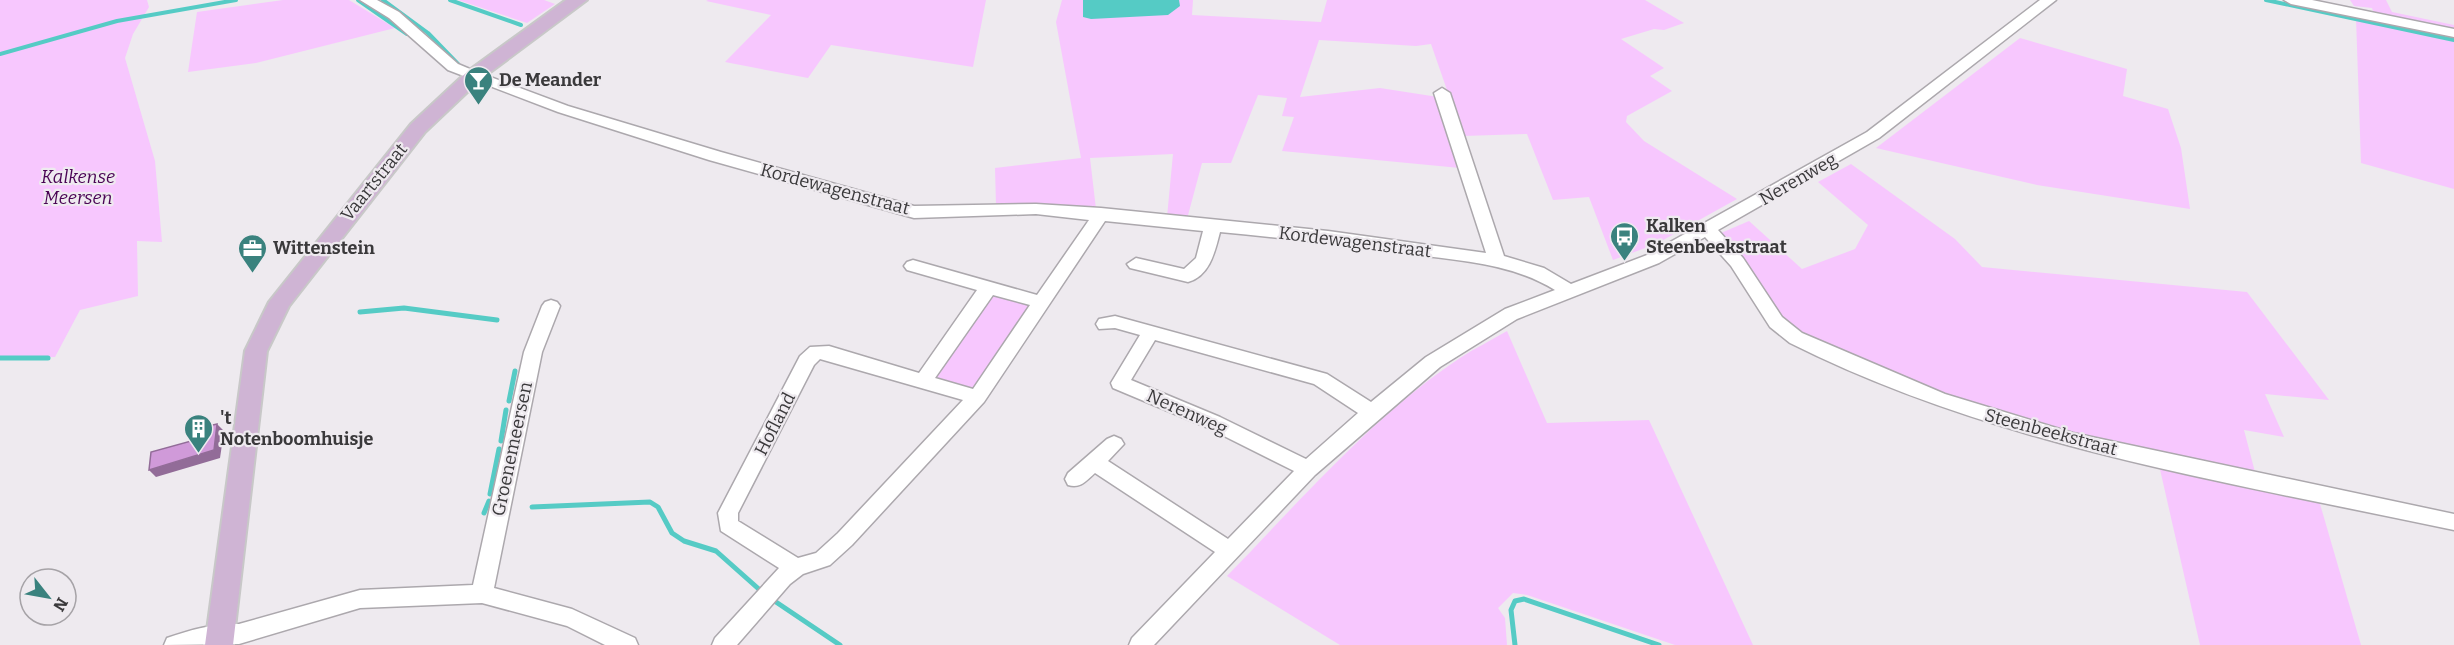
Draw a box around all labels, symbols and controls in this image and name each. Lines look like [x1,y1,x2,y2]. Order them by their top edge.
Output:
bar icon: De Meander [462,64,494,106]
place label: De Meander [499,69,602,91]
street label: Vaartstraat [336,138,412,225]
street label: Nerenweg [1755,148,1841,210]
street label: Kordewagenstraat [758,158,913,220]
park label: Kalkense Meersen [41,166,115,209]
place label: Kalken Steenbeekstraat [1646,215,1787,258]
bus stop icon: Kalken Steenbeekstraat [1609,220,1641,262]
street label: Kordewagenstraat [1277,222,1433,262]
office icon: Wittenstein [236,232,268,274]
place label: Wittenstein [273,237,375,259]
street label: Groenemeersen [487,379,537,518]
street label: Nerenweg [1143,384,1231,440]
street label: Hofland [750,389,800,459]
street label: Steenbeekstraat [1982,404,2120,460]
place label: 't Notenboomhuisje [220,407,374,450]
building icon: 't Notenboomhuisje [183,412,215,454]
north arrow [18,567,78,627]
text: N [49,594,72,615]

